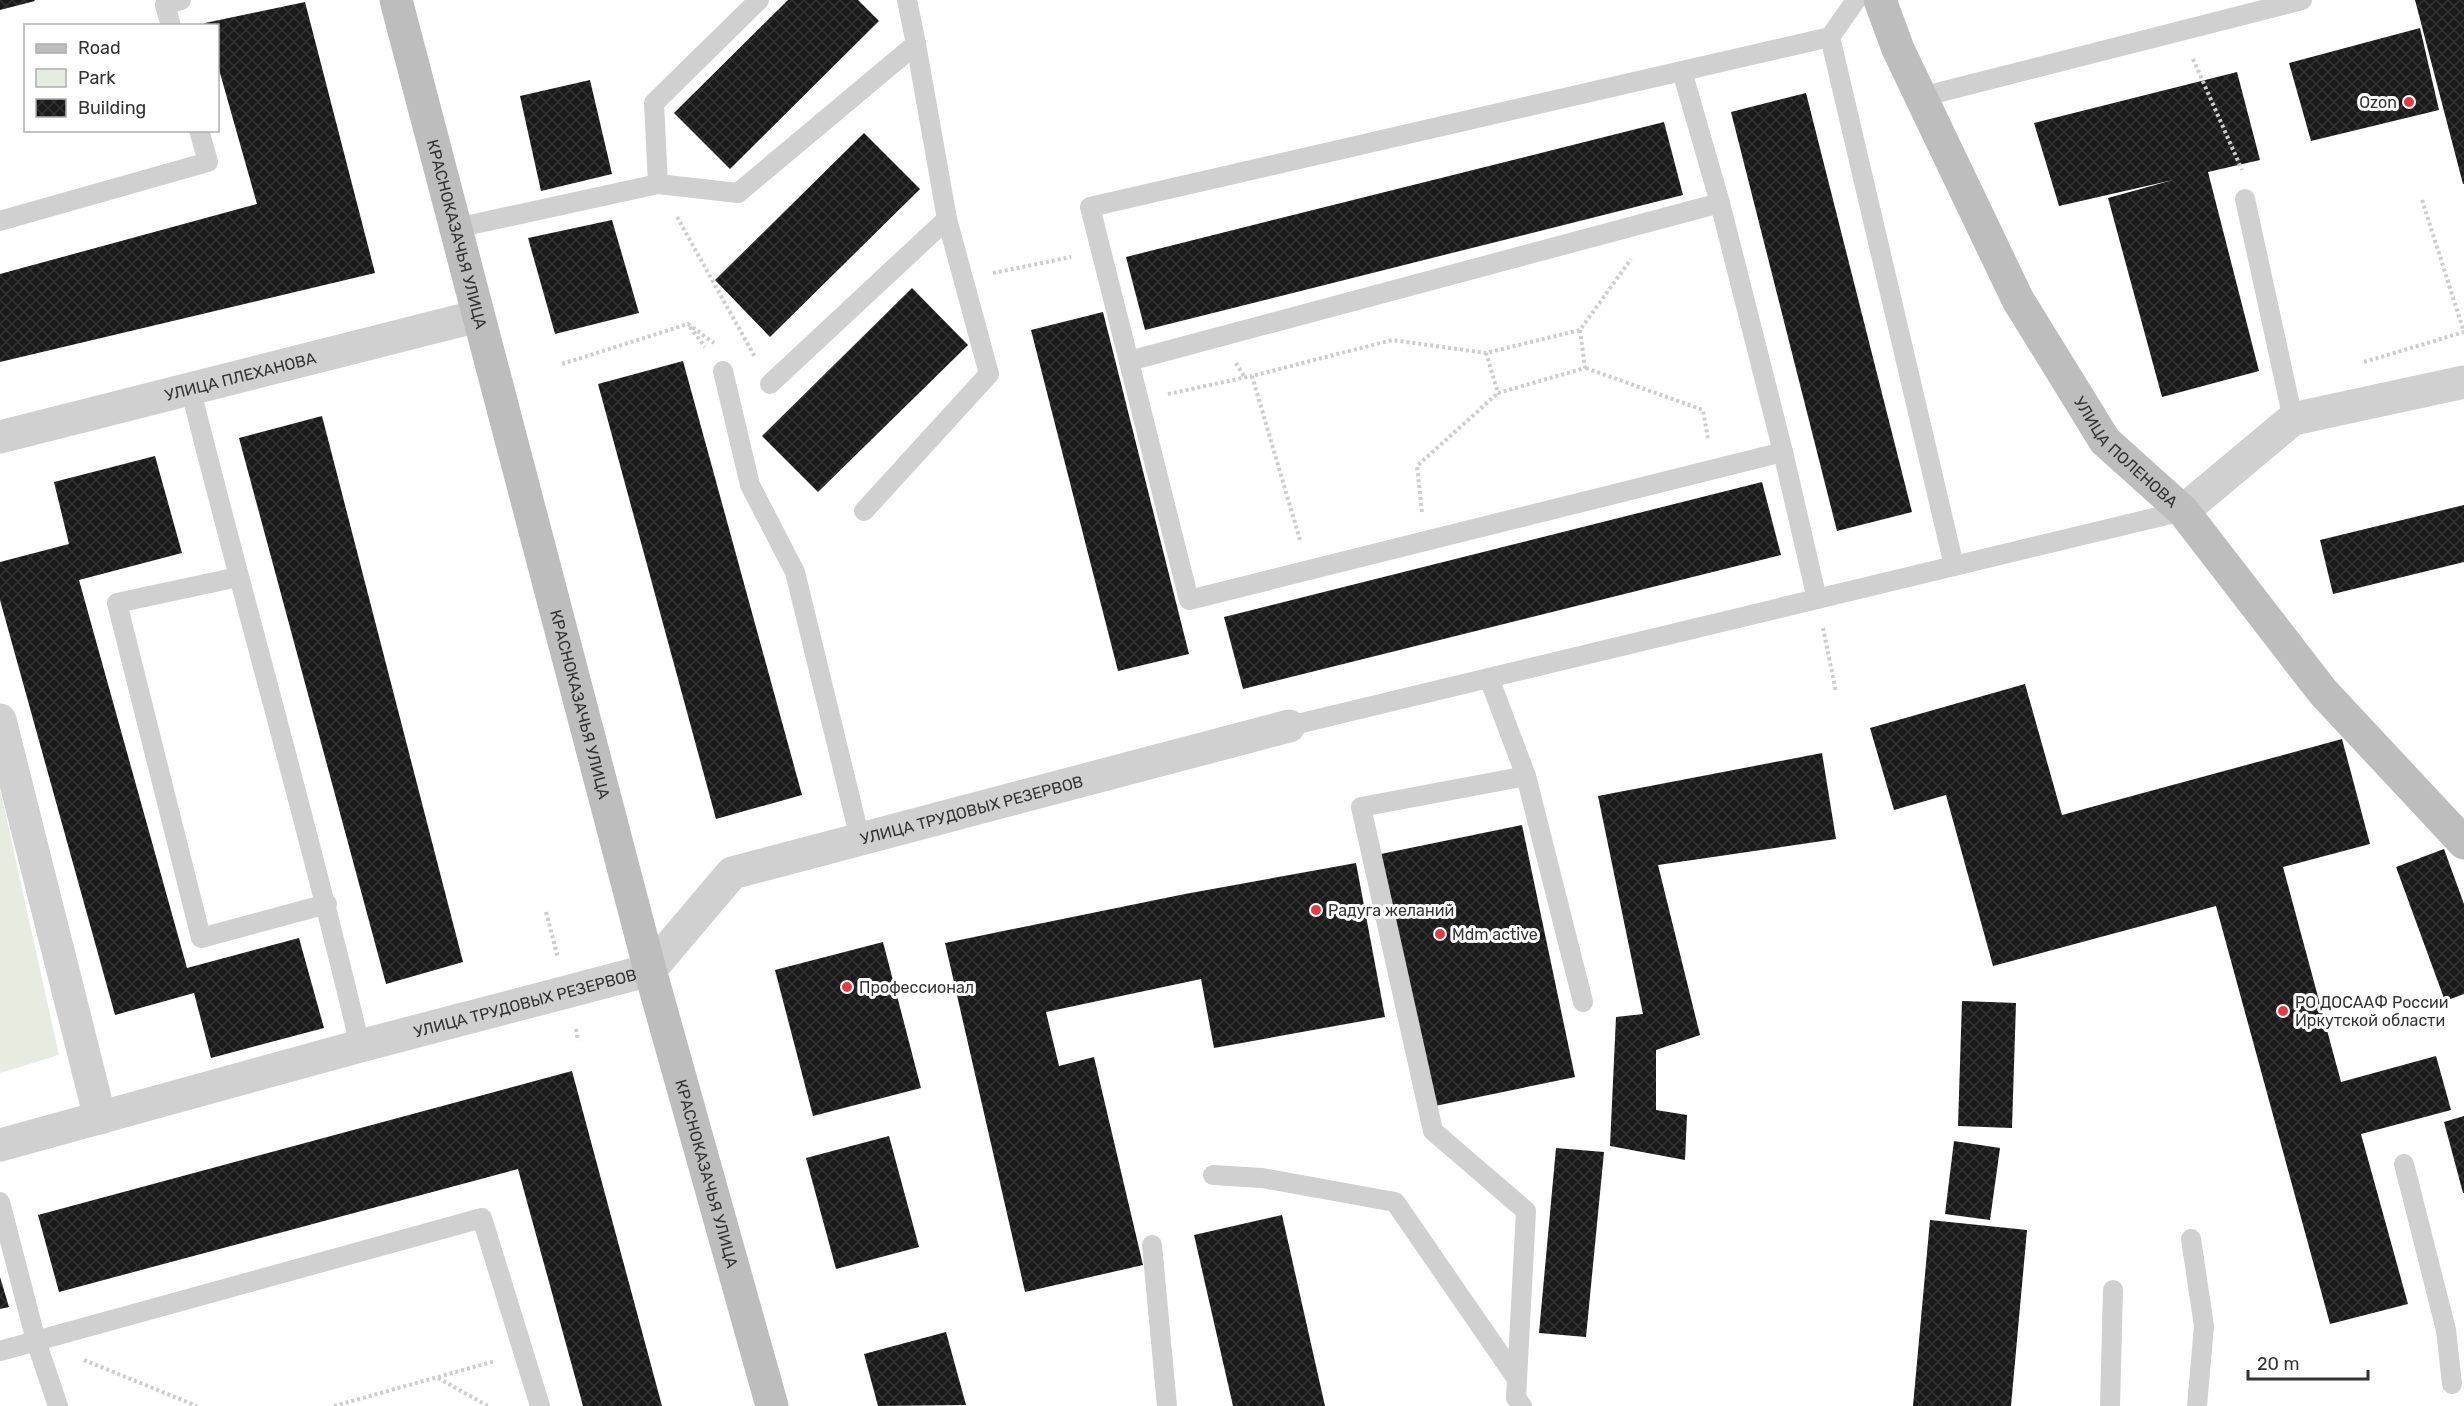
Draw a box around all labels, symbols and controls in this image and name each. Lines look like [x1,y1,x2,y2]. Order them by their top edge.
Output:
legend [24,24,219,132]
text: Road [78,37,121,59]
text: Park [78,67,116,89]
place label: Ozon [2359,93,2397,112]
marker: Ozon [2402,95,2416,109]
text: Building [78,97,146,119]
street label: КРАСНОКАЗАЧЬЯ УЛИЦА [423,137,491,331]
street label: УЛИЦА ПЛЕХАНОВА [163,348,318,404]
street label: УЛИЦА ПОЛЕНОВА [2070,393,2182,511]
street label: КРАСНОКАЗАЧЬЯ УЛИЦА [547,608,614,801]
street label: УЛИЦА ТРУДОВЫХ РЕЗЕРВОВ [858,771,1085,848]
place label: Радуга желаний [1328,901,1454,920]
marker: Радуга желаний [1309,903,1323,917]
place label: Mdm active [1452,925,1538,944]
marker: Mdm active [1433,927,1447,941]
street label: УЛИЦА ТРУДОВЫХ РЕЗЕРВОВ [412,964,639,1041]
place label: Профессионал [859,978,974,997]
marker: Профессионал [840,980,854,994]
place label: РО ДОСААФ России Иркутской области [2295,993,2449,1030]
marker: РО ДОСААФ России Иркутской области [2276,1004,2290,1018]
street label: КРАСНОКАЗАЧЬЯ УЛИЦА [672,1077,742,1270]
scale bar [2248,1343,2368,1381]
text: 20 m [2257,1353,2299,1375]

